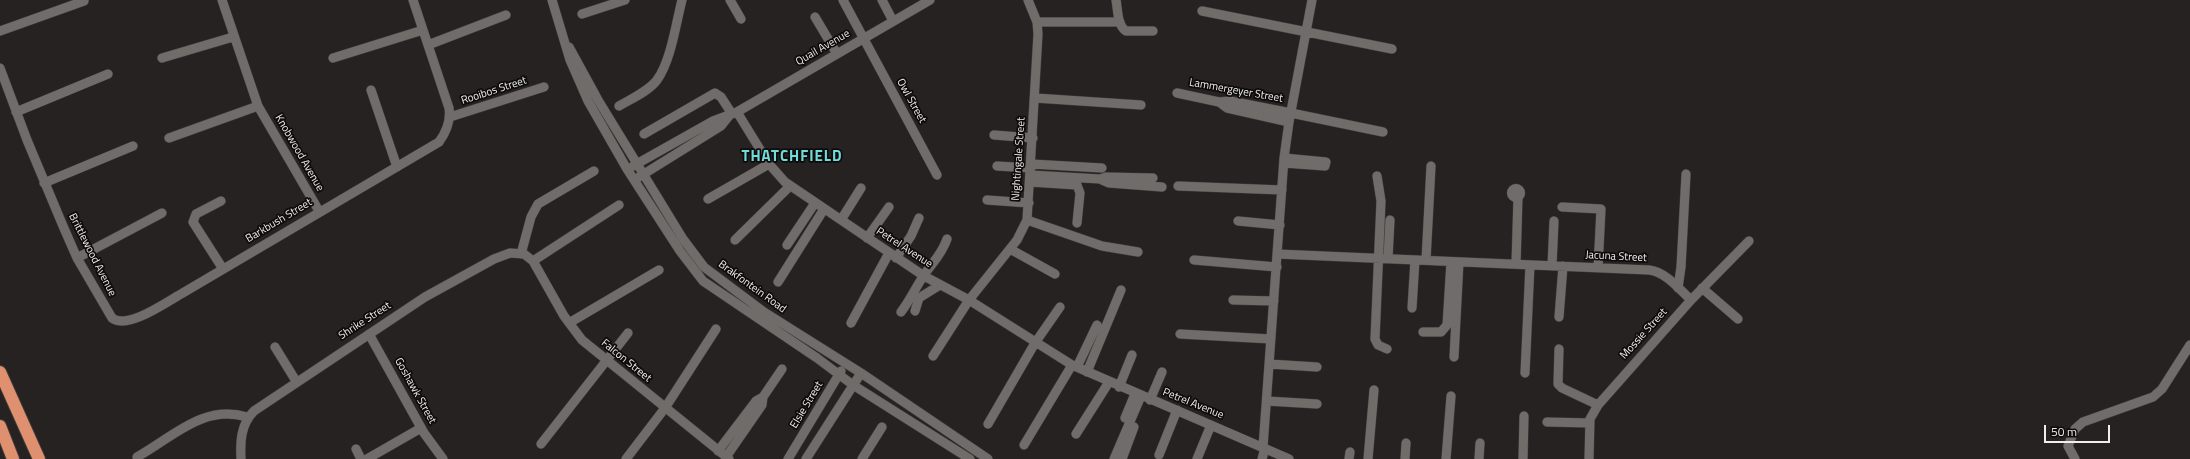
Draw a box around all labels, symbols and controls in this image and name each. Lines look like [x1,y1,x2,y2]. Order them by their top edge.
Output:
street label: Quail Avenue [794,27,852,69]
street label: Rooibos Street [460,74,528,108]
street label: Owl Street [893,76,929,126]
street label: Lammergeyer Street [1188,76,1284,106]
street label: Knobwood Avenue [272,112,326,194]
street label: Nightingale Street [1010,117,1028,201]
district label: THATCHFIELD [742,148,842,166]
street label: Barkbush Street [244,196,314,246]
street label: Brittlewood Avenue [65,211,119,299]
street label: Petrel Avenue [873,225,935,271]
street label: Jacuna Street [1585,249,1647,265]
street label: Brakfontein Road [716,258,788,316]
street label: Shrike Street [336,299,394,343]
street label: Mossie Street [1618,306,1670,362]
street label: Falcon Street [598,337,654,385]
street label: Goshawk Street [391,356,439,426]
street label: Elsie Street [788,379,826,431]
street label: Petrel Avenue [1161,386,1225,422]
scale bar [2046,417,2112,443]
text: 50 m [2051,422,2077,441]

